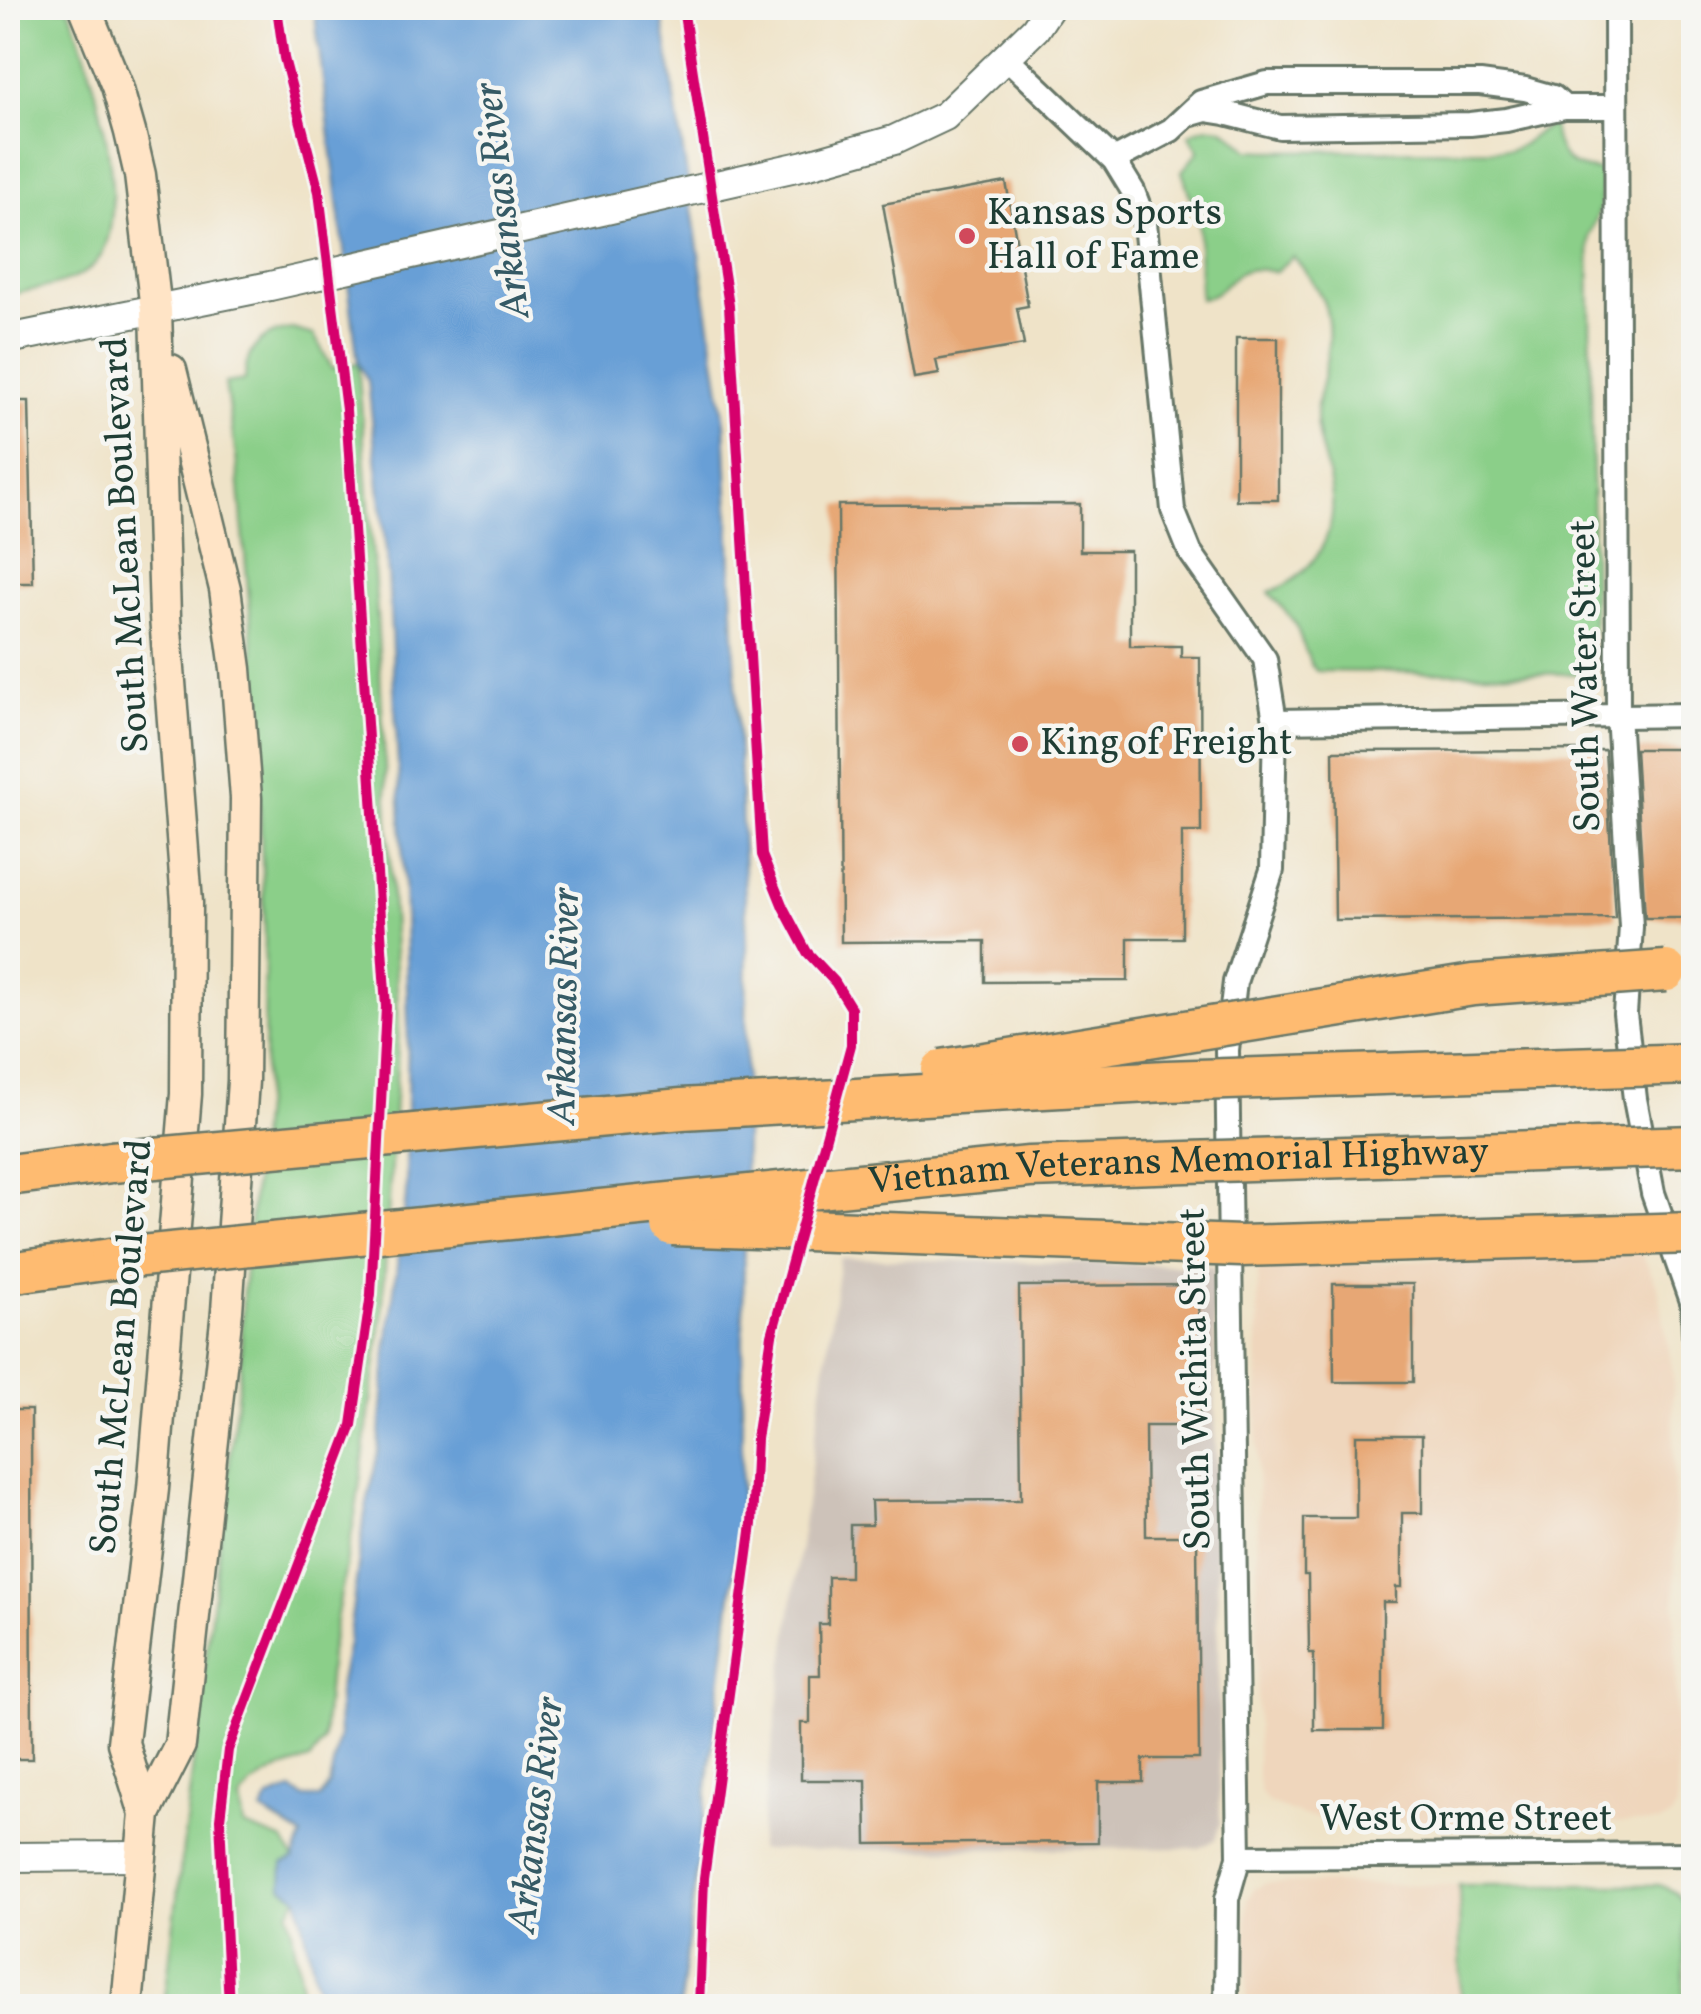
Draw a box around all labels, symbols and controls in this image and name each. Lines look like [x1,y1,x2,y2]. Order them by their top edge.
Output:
water label: Arkansas River [462,78,547,323]
place label: Kansas Sports Hall of Fame [987,188,1222,285]
marker: Kansas Sports Hall of Fame [956,225,978,247]
street label: South McLean Boulevard [90,335,164,755]
street label: South Water Street [1558,519,1616,833]
place label: King of Freight [1040,718,1292,771]
marker: King of Freight [1009,733,1031,755]
water label: Arkansas River [536,886,596,1127]
street label: Vietnam Veterans Memorial Highway [866,1126,1490,1209]
street label: South McLean Boulevard [78,1137,168,1557]
street label: South Wichita Street [1168,1207,1226,1551]
water label: Arkansas River [495,1693,580,1938]
street label: West Orme Street [1320,1794,1612,1847]

